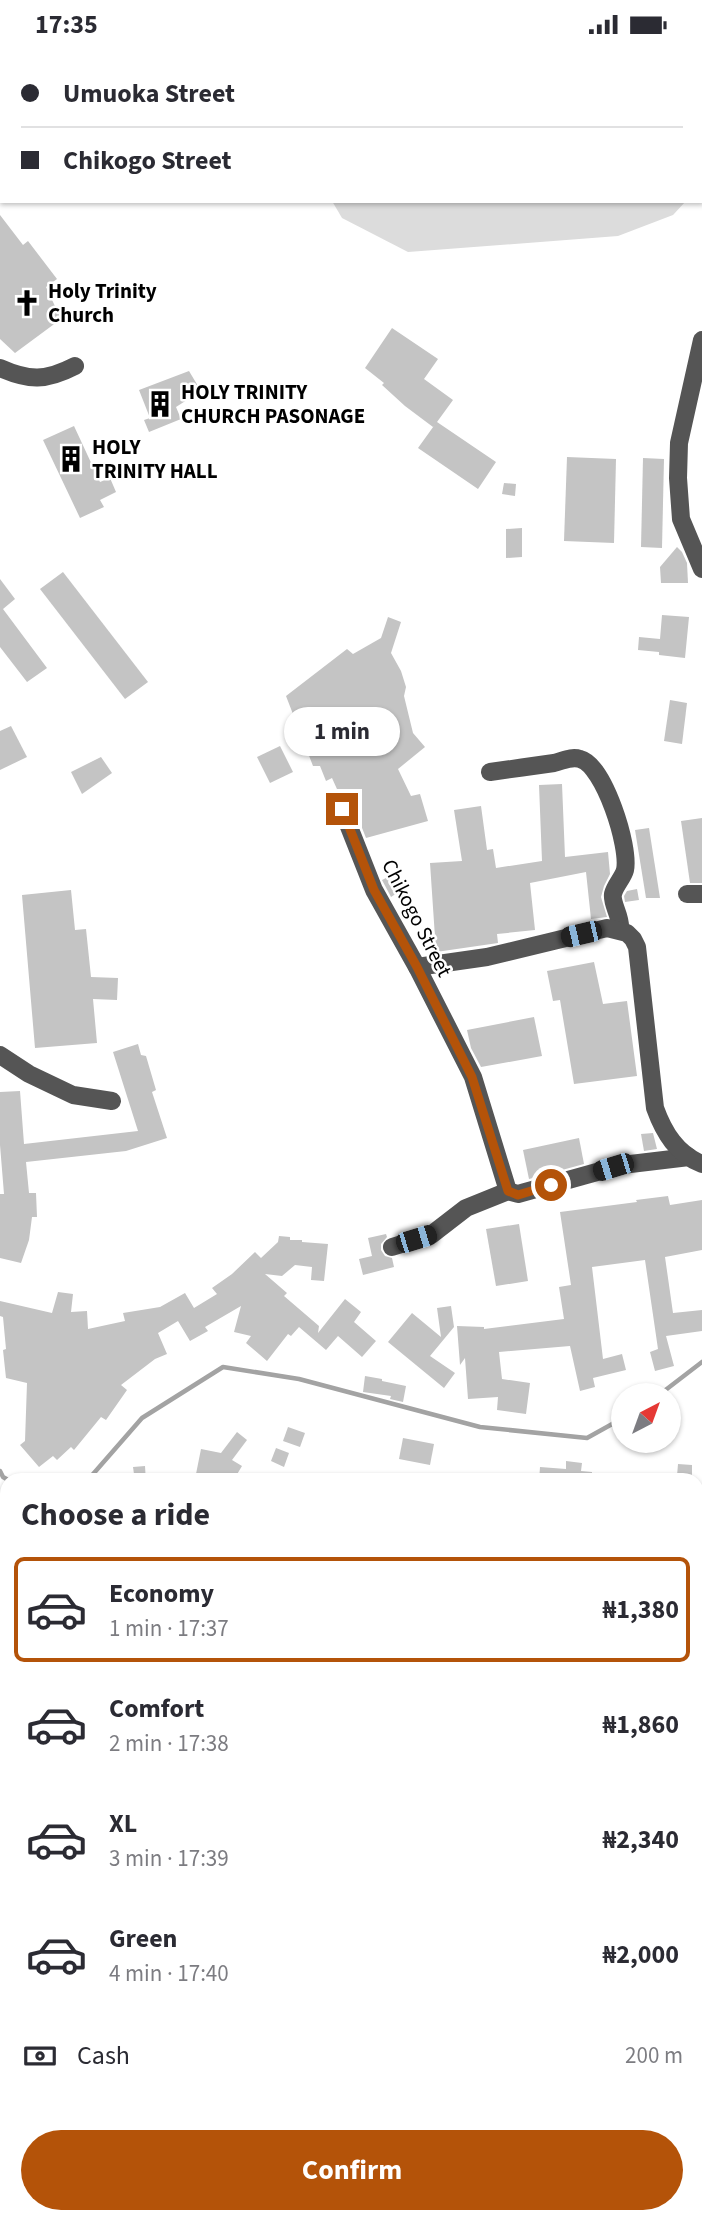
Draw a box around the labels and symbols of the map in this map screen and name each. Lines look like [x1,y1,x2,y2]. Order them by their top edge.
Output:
place label: Holy Trinity Church [48,276,157,330]
church icon: Holy Trinity Church [12,288,42,318]
place label: HOLY TRINITY CHURCH PASONAGE [181,377,365,431]
building icon: HOLY TRINITY CHURCH PASONAGE [145,389,175,419]
place label: HOLY TRINITY HALL [92,432,218,486]
building icon: HOLY TRINITY HALL [56,444,86,474]
callout: 1 min [284,707,400,757]
route end [326,793,358,825]
street label: Chikogo Street [374,854,460,982]
car [559,919,604,949]
car [590,1151,637,1183]
route start [535,1169,567,1201]
car [393,1223,440,1255]
north arrow [611,1383,681,1453]

